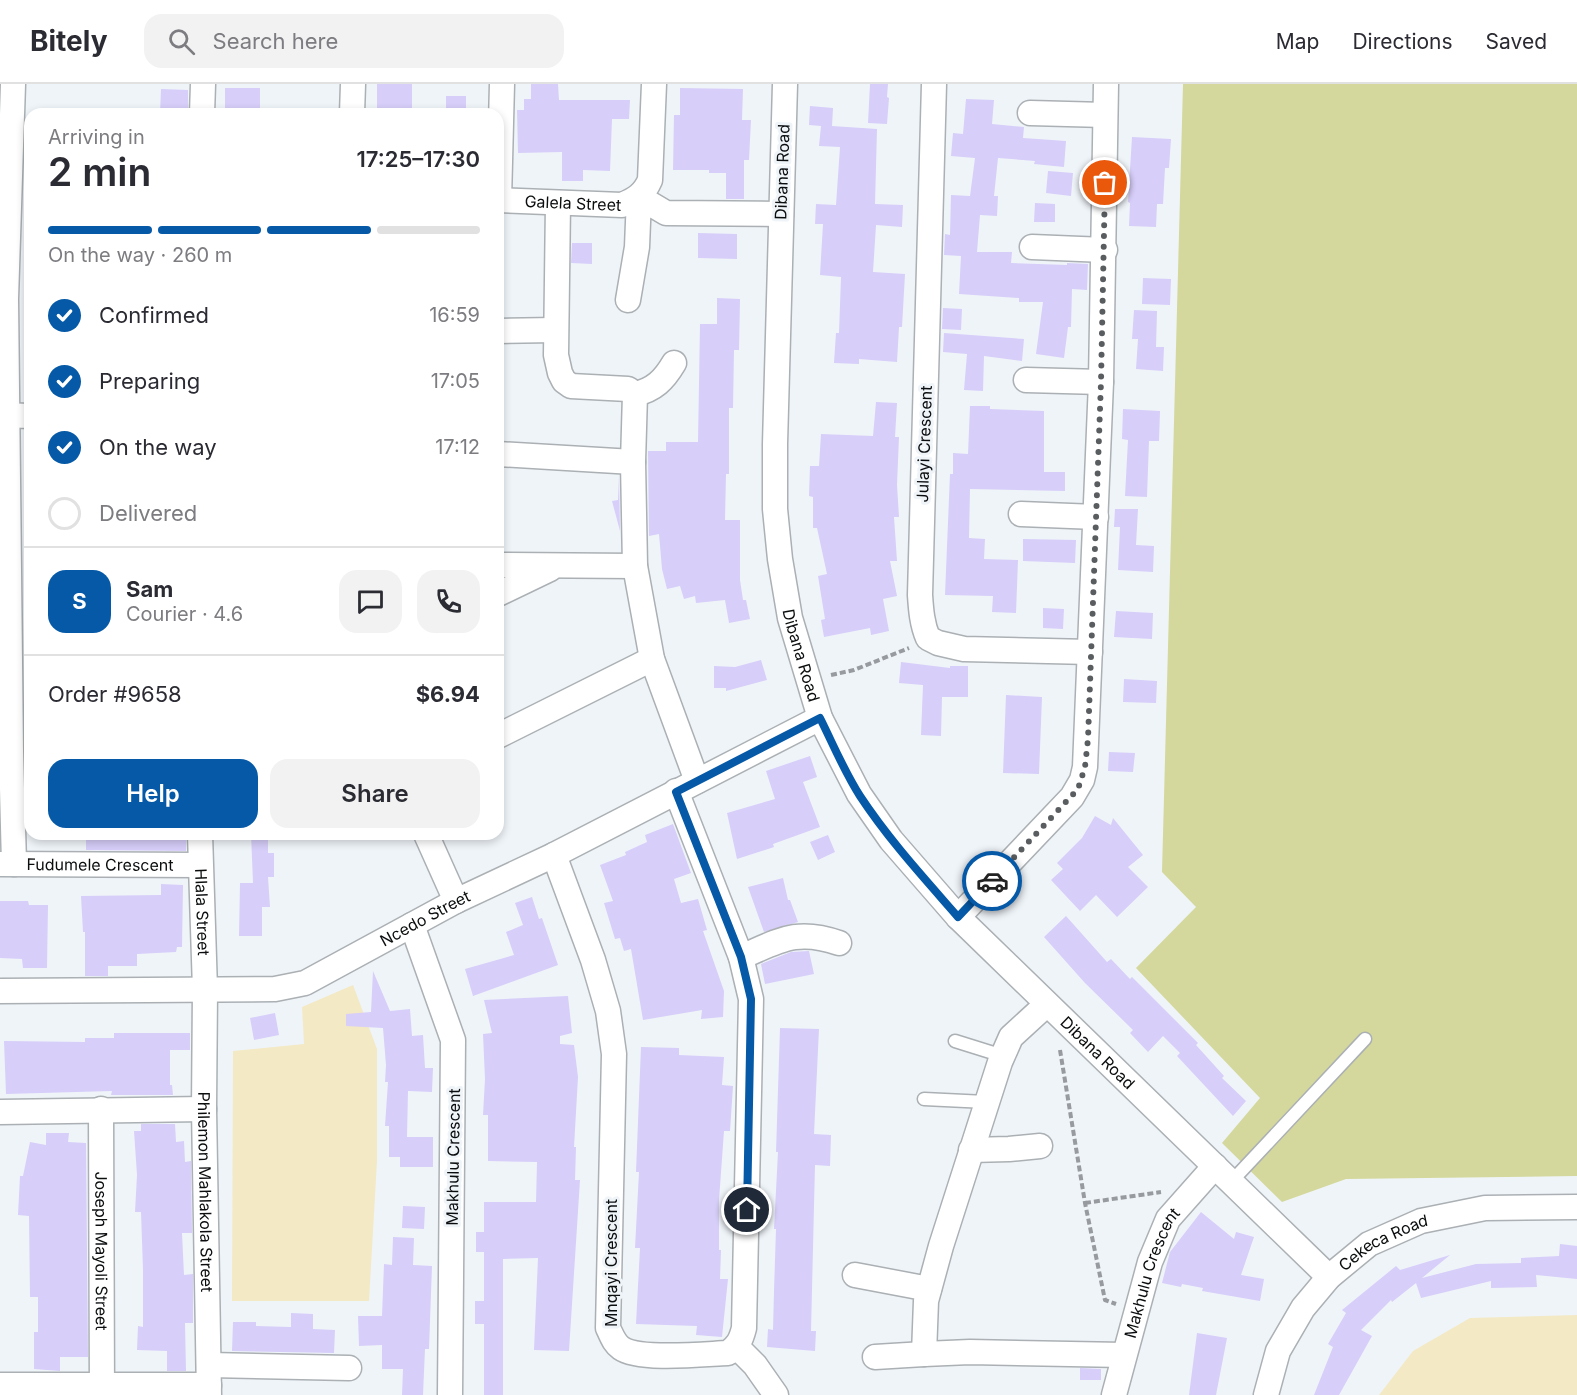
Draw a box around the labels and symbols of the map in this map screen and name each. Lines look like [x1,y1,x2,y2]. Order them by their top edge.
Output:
street label: Dibana Road [770,124,794,220]
pin [1079,157,1130,208]
street label: Galela Street [524,191,622,215]
street label: Julayi Crescent [912,385,936,503]
street label: Dibana Road [779,607,824,704]
courier [962,851,1022,911]
street label: Fudumele Crescent [26,854,174,875]
street label: Hlala Street [191,868,214,956]
street label: Ncedo Street [376,886,473,950]
street label: Dibana Road [1056,1012,1139,1093]
street label: Makhulu Crescent [442,1088,464,1226]
street label: Philemon Mahlakola Street [194,1092,217,1292]
street label: Joseph Mayoli Street [91,1171,112,1331]
pin [721,1184,772,1235]
street label: Mnqayi Crescent [601,1199,621,1327]
street label: Makhulu Crescent [1120,1203,1184,1340]
street label: Cekeca Road [1334,1210,1429,1275]

